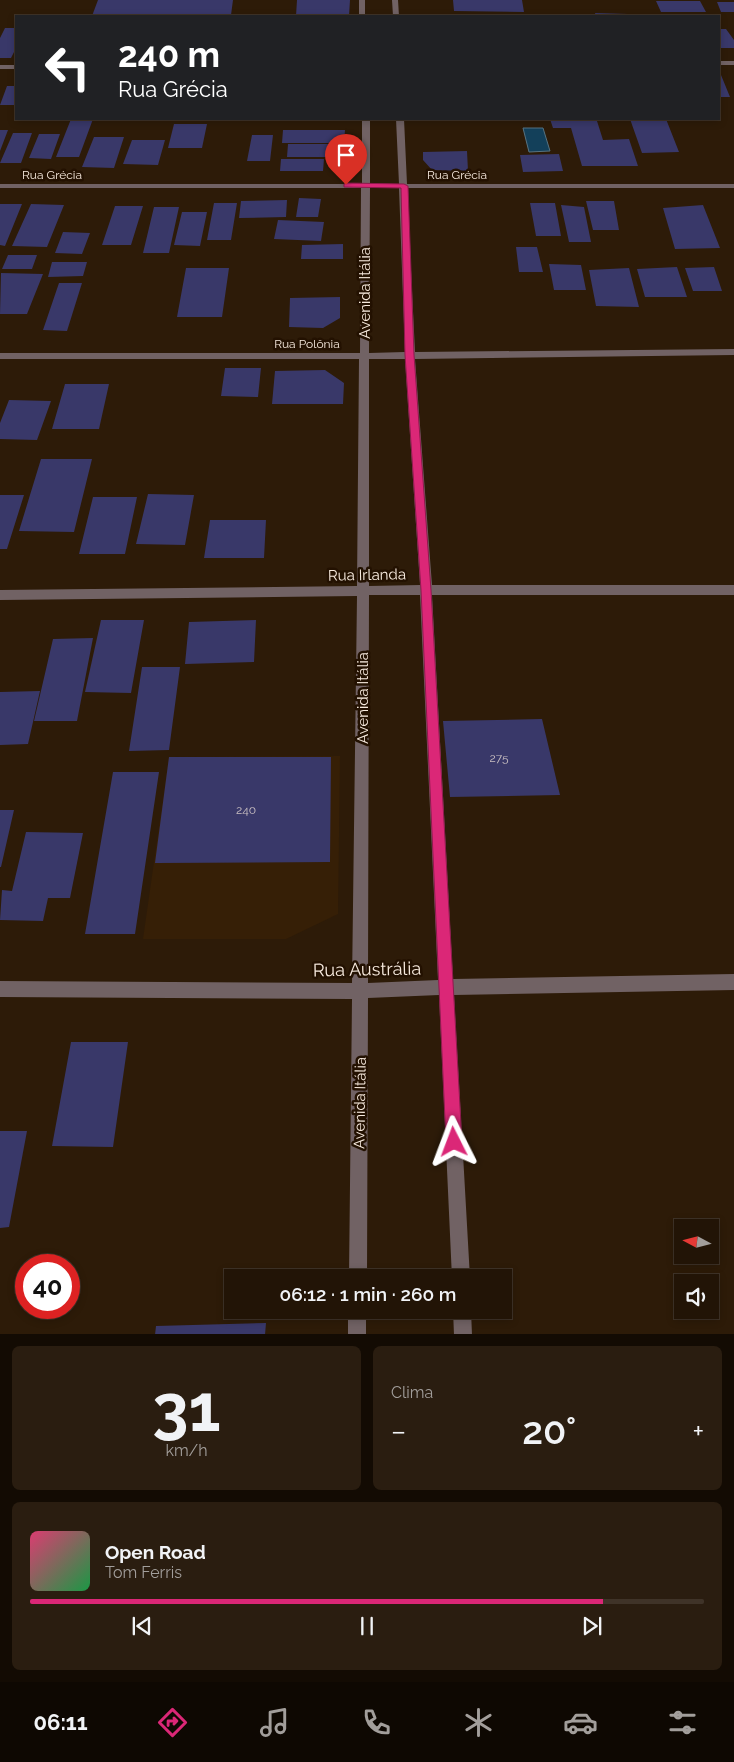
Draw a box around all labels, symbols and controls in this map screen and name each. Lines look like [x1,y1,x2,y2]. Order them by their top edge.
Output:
text: 240 m [118,34,220,75]
icon: left [35,35,100,100]
text: Rua Grécia [118,76,228,102]
pin [325,134,367,185]
icon: arrive [332,141,360,169]
street label: Rua Grécia [22,168,82,182]
street label: Rua Grécia [427,168,487,182]
street label: Avenida Itália [356,247,374,339]
street label: Rua Polônia [274,337,340,351]
street label: Rua Irlanda [328,565,406,585]
street label: Avenida Itália [354,652,372,744]
house number: 275 [489,751,509,765]
house number: 240 [236,803,256,817]
street label: Rua Austrália [313,958,421,980]
street label: Avenida Itália [350,1057,370,1149]
position arrow [427,1115,479,1167]
north arrow [674,1219,719,1264]
map controls [674,1219,719,1319]
speed limit sign: 40 [15,1254,80,1319]
button: sound [674,1274,719,1319]
text: 06:12 · 1 min · 260 m [280,1283,456,1305]
text: 31 [152,1370,221,1446]
text: Clima [391,1383,433,1402]
text: 20° [522,1408,576,1453]
text: − [391,1415,406,1448]
text: + [692,1415,704,1448]
text: km/h [165,1441,208,1460]
text: Open Road [105,1541,206,1563]
text: Tom Ferris [105,1563,182,1582]
icon: previous [128,1612,156,1640]
icon: pause [353,1612,381,1640]
icon: next [578,1612,606,1640]
icon: directions [155,1705,190,1740]
icon: music [257,1705,292,1740]
icon: phone [359,1705,394,1740]
icon: climate [461,1705,496,1740]
icon: car [563,1705,598,1740]
icon: filters [665,1705,700,1740]
text: 06:11 [34,1709,88,1735]

